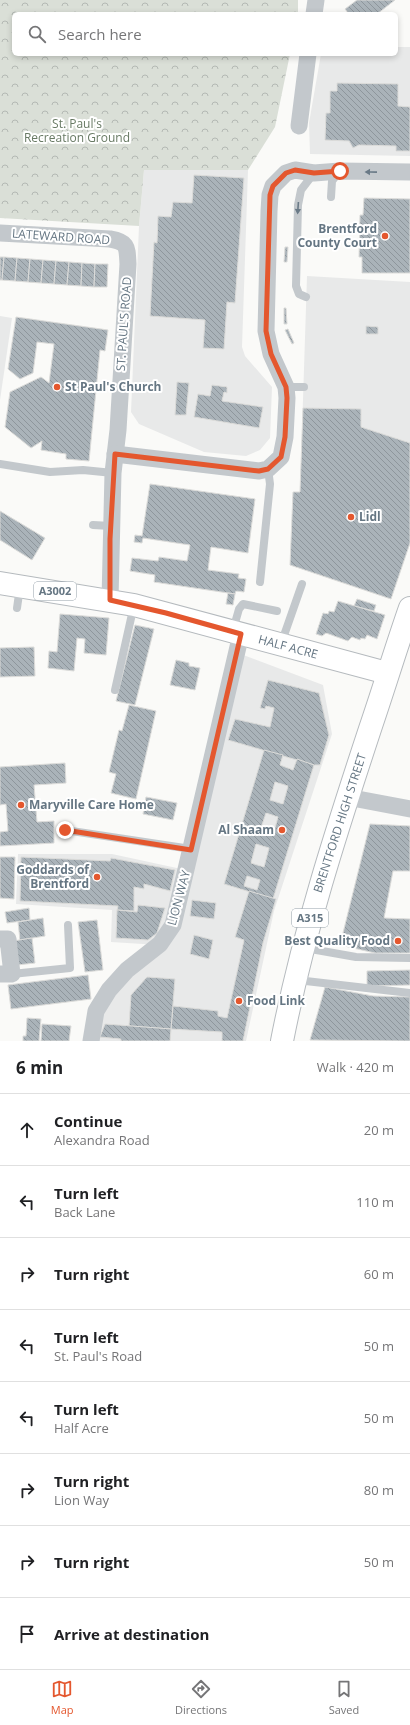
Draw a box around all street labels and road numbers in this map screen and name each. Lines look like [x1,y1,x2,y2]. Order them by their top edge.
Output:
street label: LATEWARD ROAD [12,225,111,248]
street label: ST. PAUL'S ROAD [112,276,135,372]
road number: A3002 [34,582,76,600]
street label: HALF ACRE [256,630,320,663]
street label: BRENTFORD HIGH STREET [309,751,370,895]
street label: LION WAY [163,868,194,927]
road number: A315 [292,909,328,927]

